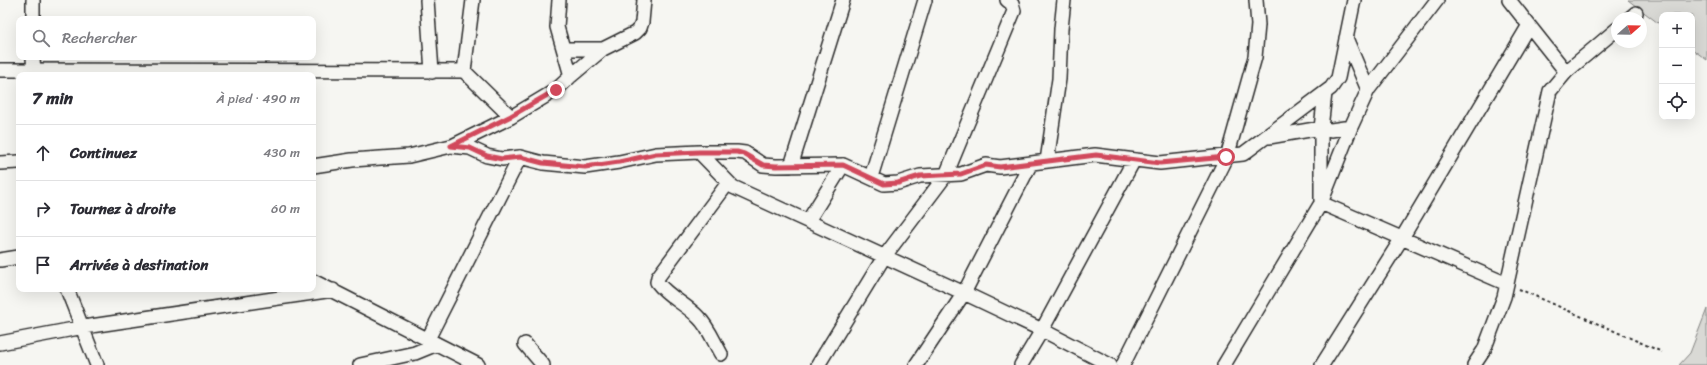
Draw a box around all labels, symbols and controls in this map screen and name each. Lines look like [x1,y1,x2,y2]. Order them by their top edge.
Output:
north arrow [1611,12,1647,48]
map controls [1659,12,1695,120]
button: + [1659,12,1695,48]
search box [16,16,316,60]
text: Rechercher [62,25,137,51]
icon: search [30,27,52,49]
button: − [1659,48,1695,84]
route end [547,81,565,99]
text: 7 min [32,83,73,113]
button: locate [1659,84,1695,120]
text: À pied · 490 m [216,87,300,110]
text: Continuez [70,140,137,166]
text: 430 m [263,141,300,164]
icon: ahead [32,142,54,164]
route start [1217,148,1235,166]
text: Tournez à droite [70,196,176,222]
text: 60 m [271,197,300,220]
icon: right [32,198,54,220]
text: Arrivée à destination [70,252,208,278]
icon: arrive [32,254,54,276]

